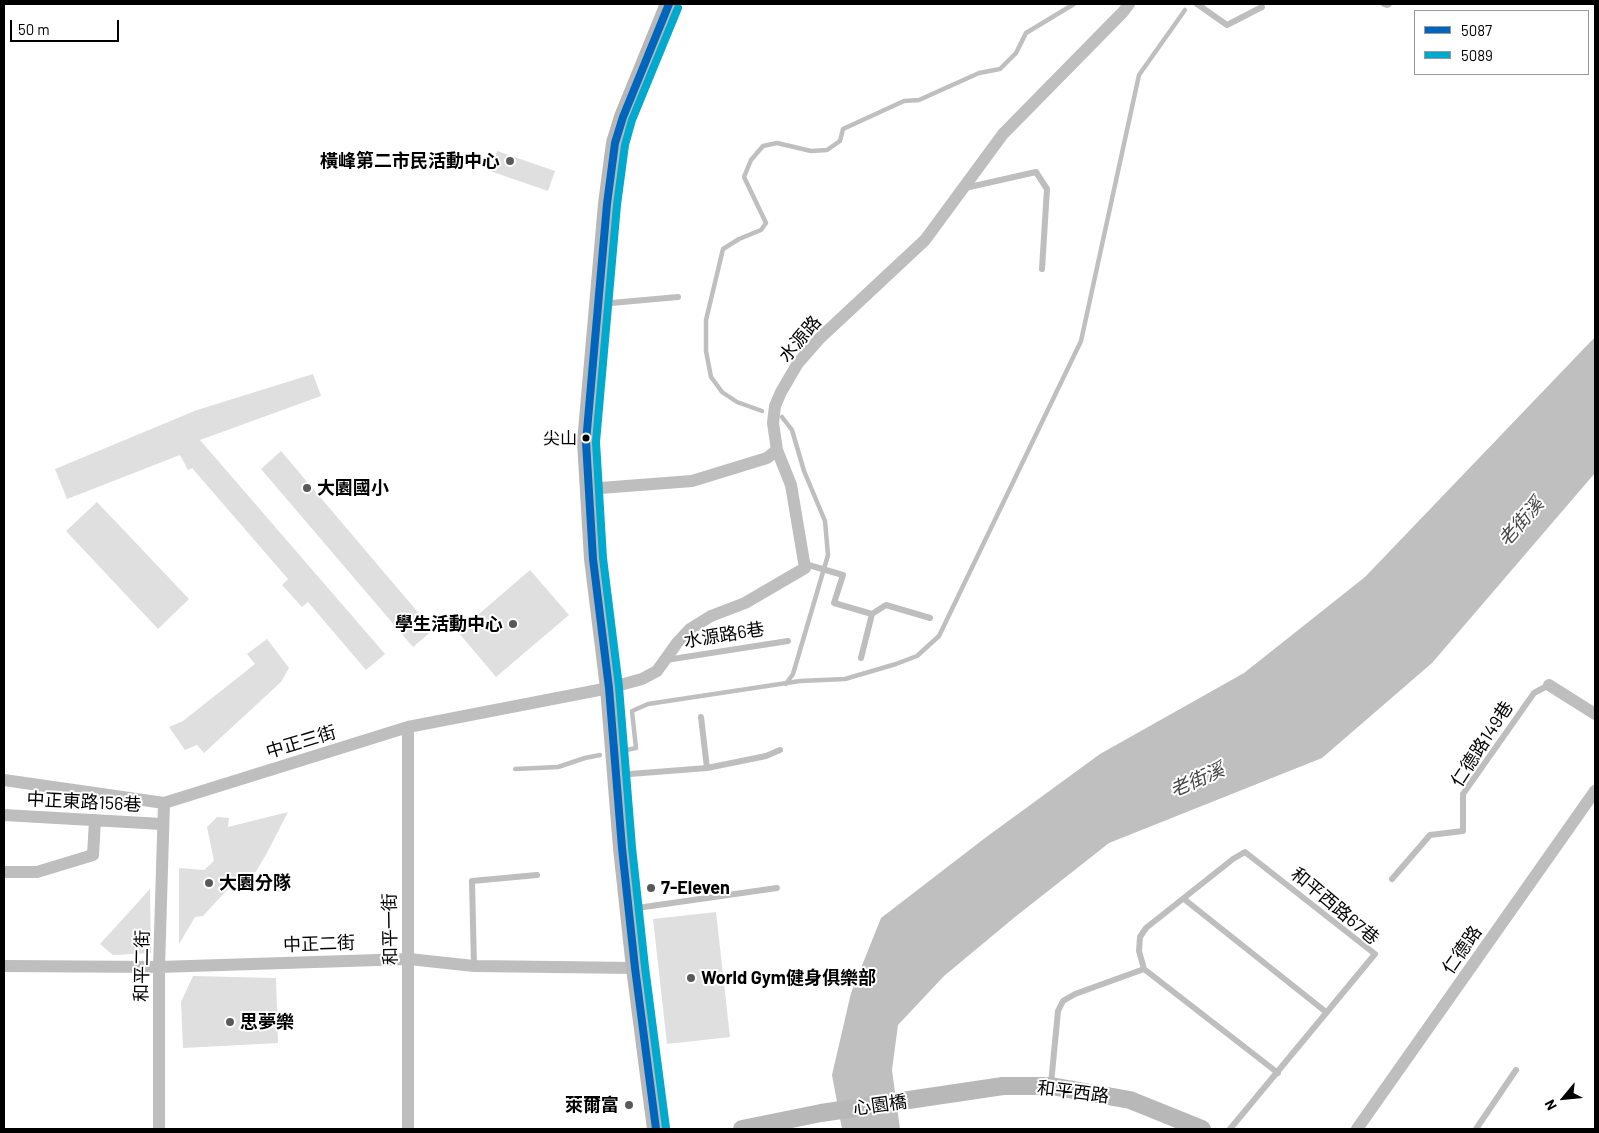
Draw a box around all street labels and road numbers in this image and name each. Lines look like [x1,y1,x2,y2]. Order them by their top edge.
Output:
street label: 水源路 [774,311,826,367]
street label: 水源路6巷 [682,618,766,652]
street label: 仁德路149巷 [1446,697,1518,791]
street label: 中正三街 [263,721,339,763]
street label: 中正東路156巷 [26,788,142,816]
street label: 和平西路67巷 [1287,863,1383,949]
street label: 和平一街 [379,893,401,965]
street label: 仁德路 [1438,922,1486,978]
street label: 和平二街 [131,930,153,1002]
street label: 中正二街 [283,932,355,956]
street label: 和平西路 [1036,1077,1110,1107]
street label: 心園橋 [852,1091,908,1119]

